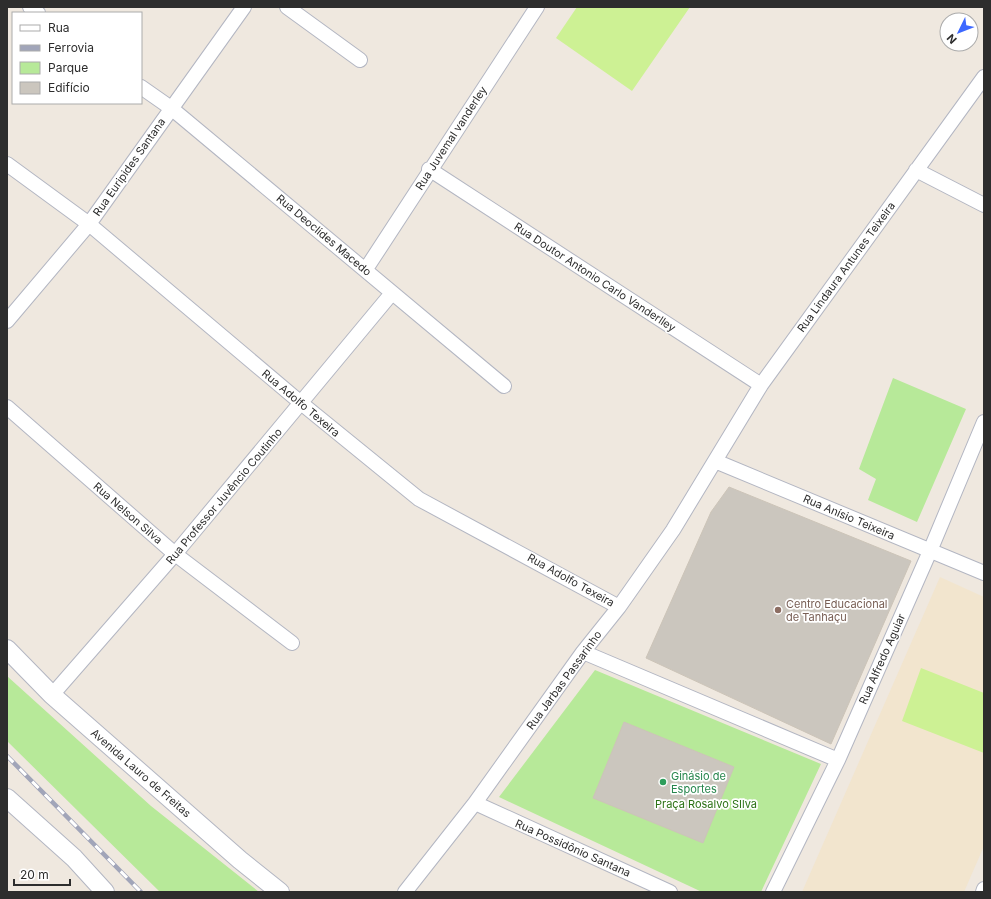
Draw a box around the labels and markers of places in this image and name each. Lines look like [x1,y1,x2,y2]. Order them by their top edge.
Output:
place label: Centro Educacional de Tanhaçu [786,597,888,624]
marker: Centro Educacional de Tanhaçu [773,605,783,615]
place label: Ginásio de Esportes [671,769,726,796]
marker: Ginásio de Esportes [658,777,668,787]

